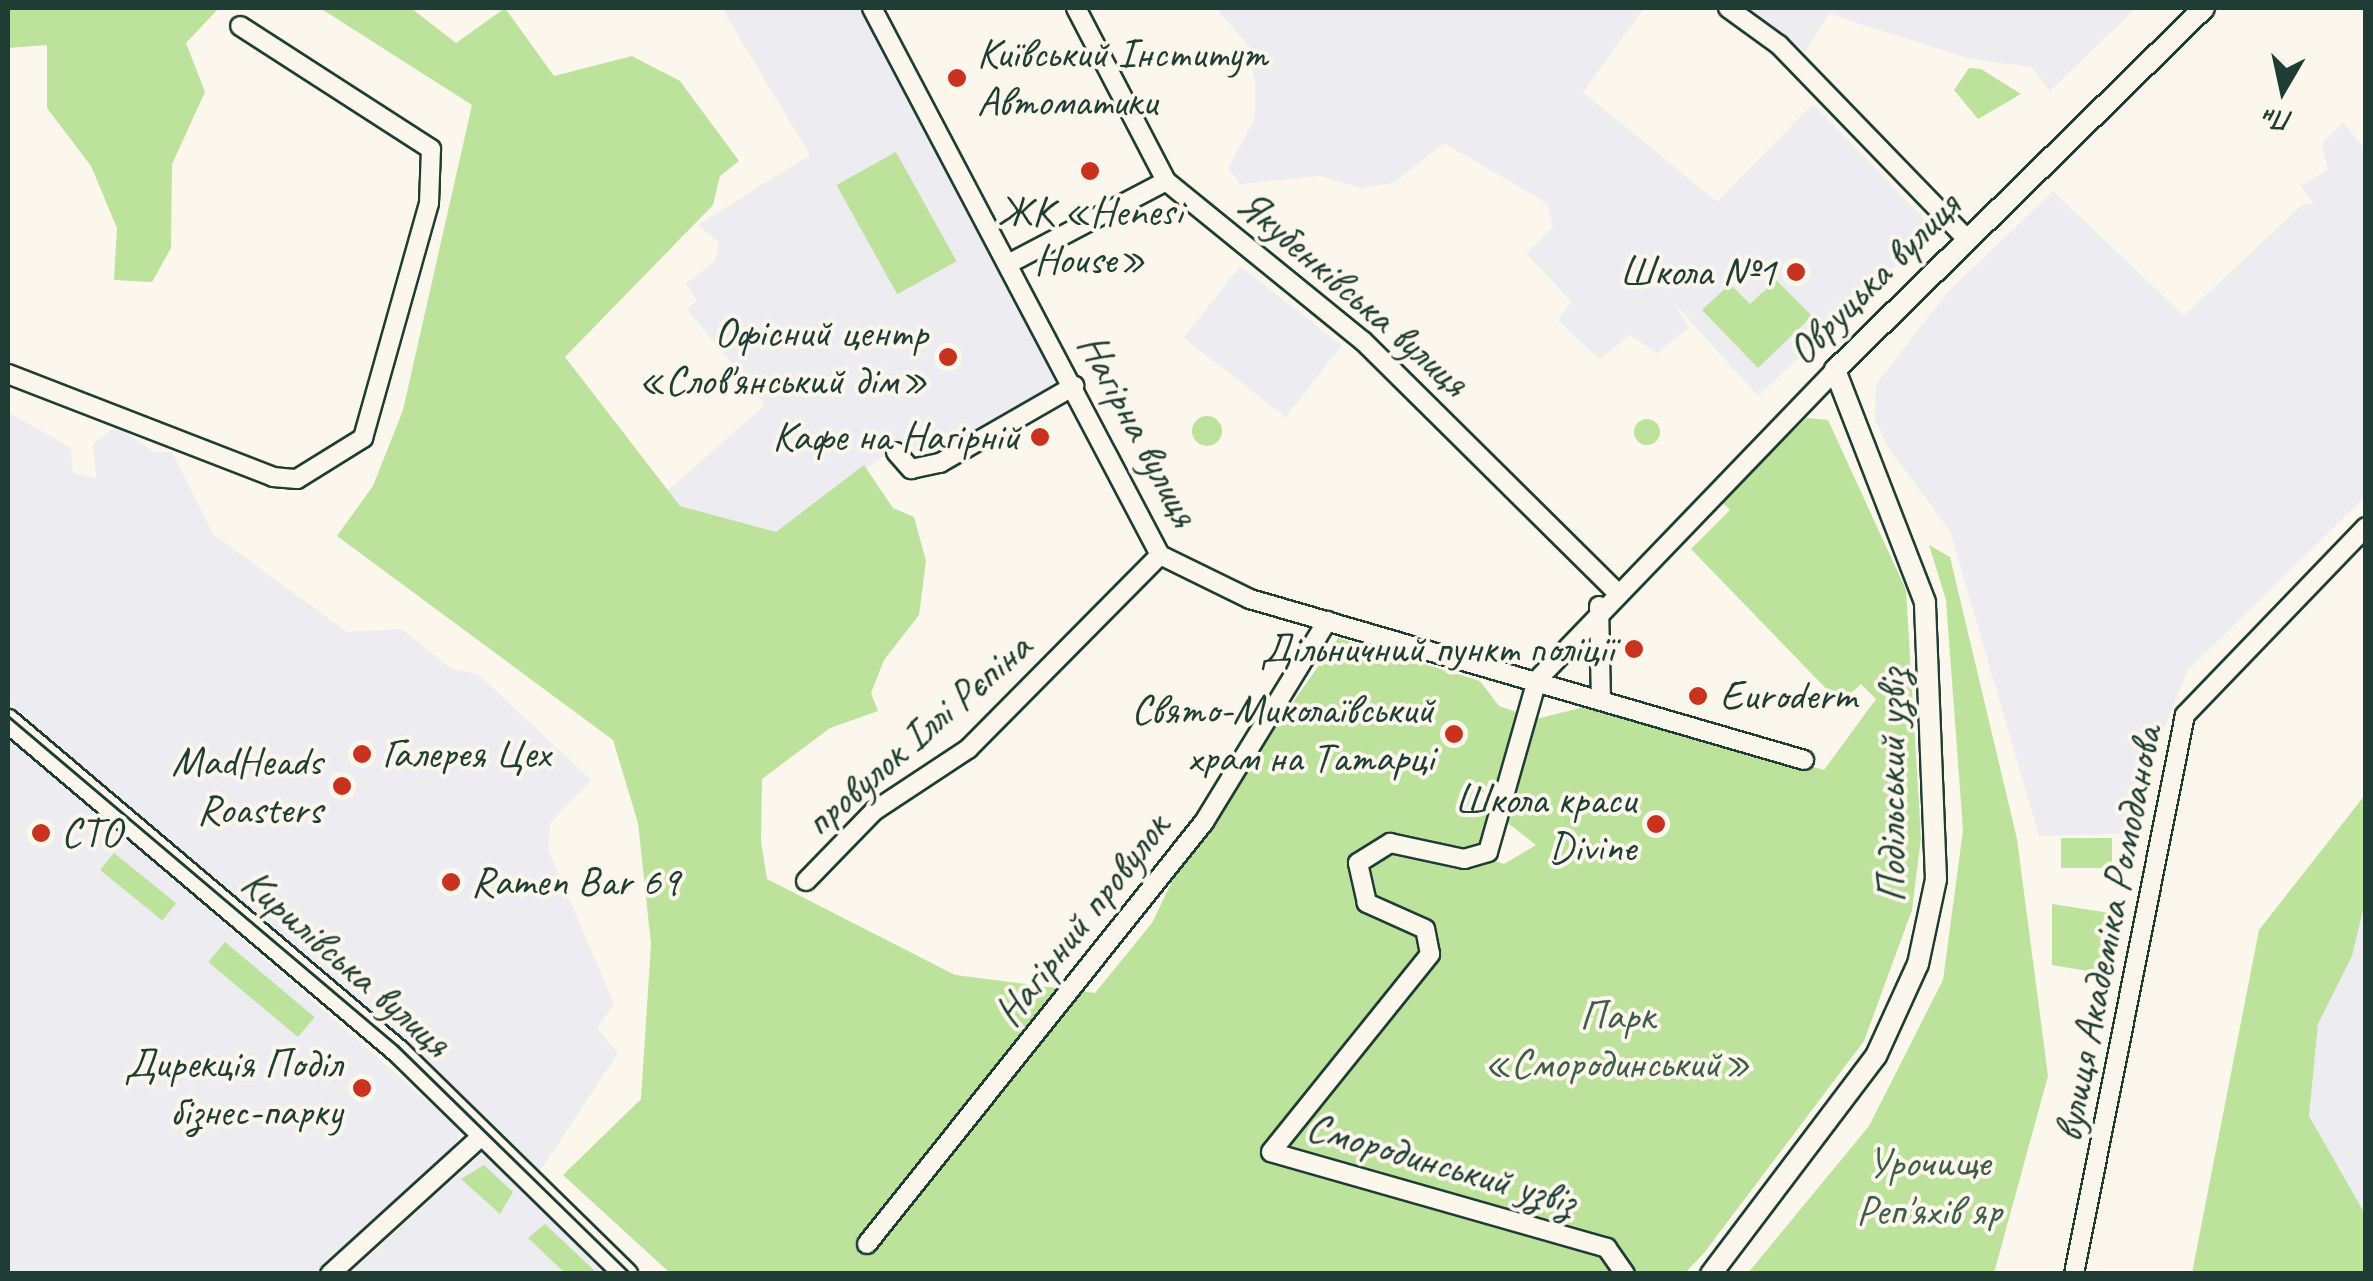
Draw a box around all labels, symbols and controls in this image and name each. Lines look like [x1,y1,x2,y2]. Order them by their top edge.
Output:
place label: Київський Інститут Автоматики [977,29,1267,128]
north arrow [2233,40,2333,140]
marker: Київський Інститут Автоматики [946,67,968,89]
text: Пн [2261,101,2295,140]
marker: ЖК «Henesi House» [1079,160,1101,182]
street label: Якубенківська вулиця [1226,178,1480,408]
street label: Овруцька вулиця [1776,181,1972,377]
place label: ЖК «Henesi House» [998,187,1182,286]
place label: Школа №1 [1620,247,1776,297]
marker: Школа №1 [1785,261,1807,283]
place label: Офісний центр «Слов'янський дім» [638,308,928,406]
street label: Нагірна вулиця [1066,325,1210,535]
marker: Офісний центр «Слов'янський дім» [937,346,959,368]
place label: Кафе на Нагірній [770,412,1020,462]
marker: Кафе на Нагірній [1029,426,1051,448]
street label: провулок Іллі Рєпіна [794,623,1042,847]
place label: Дільничний пункт поліції [1262,624,1614,674]
marker: Дільничний пункт поліції [1623,638,1645,660]
street label: Подільський узвіз [1867,669,1917,903]
place label: Euroderm [1720,671,1856,721]
marker: Euroderm [1685,683,1711,709]
place label: Свято-Миколаївський храм на Татарці [1131,685,1434,784]
marker: Свято-Миколаївський храм на Татарці [1443,723,1465,745]
street label: вулиця Академіка Ромоданова [2043,725,2173,1143]
place label: Галерея Цех [382,729,550,779]
place label: MadHeads Roasters [172,737,322,836]
marker: Галерея Цех [351,743,373,765]
marker: MadHeads Roasters [331,775,353,797]
place label: Школа краси Divine [1449,775,1636,874]
street label: Нагірний провулок [983,803,1181,1037]
place label: СТО [61,808,121,858]
marker: Школа краси Divine [1645,813,1667,835]
marker: СТО [30,822,52,844]
place label: Ramen Bar 69 [471,857,681,907]
street label: Кирилівська вулиця [230,858,462,1068]
marker: Ramen Bar 69 [440,871,462,893]
park label: Парк «Смородинський» [1484,991,1750,1090]
place label: Дирекція Поділ бізнес-парку [125,1039,342,1138]
marker: Дирекція Поділ бізнес-парку [351,1077,373,1099]
street label: Смородинський узвіз [1301,1102,1581,1226]
park label: Урочище Реп'яхів яр [1856,1138,2002,1236]

